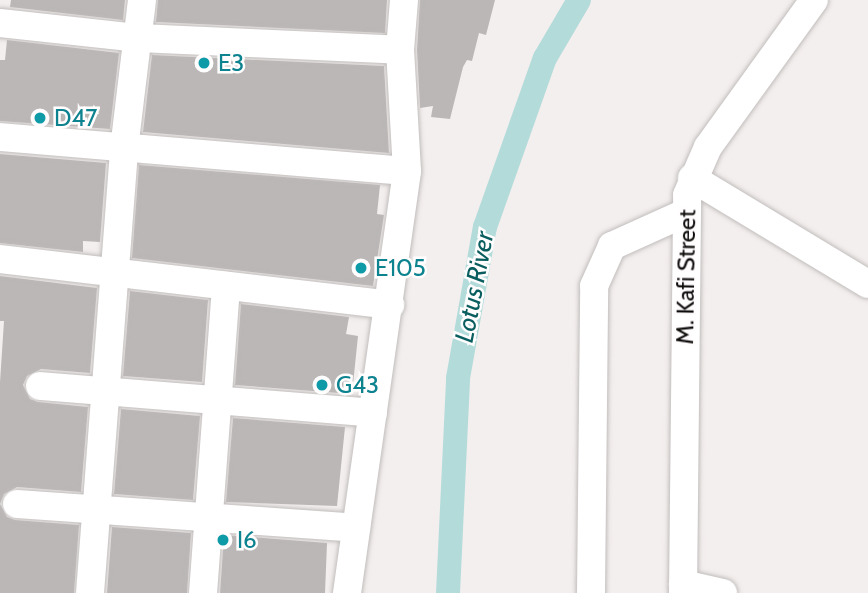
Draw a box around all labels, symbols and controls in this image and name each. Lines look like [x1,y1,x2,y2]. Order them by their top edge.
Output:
place label: E3 [218,49,244,77]
marker: E3 [196,55,212,71]
place label: D47 [54,104,97,132]
marker: D47 [32,110,48,126]
street label: M. Kafi Street [670,209,702,345]
water label: Lotus River [449,229,501,345]
place label: E105 [375,254,426,282]
marker: E105 [353,260,369,276]
place label: G43 [336,371,379,399]
marker: G43 [314,377,330,393]
place label: I6 [237,526,257,554]
marker: I6 [215,532,231,548]

